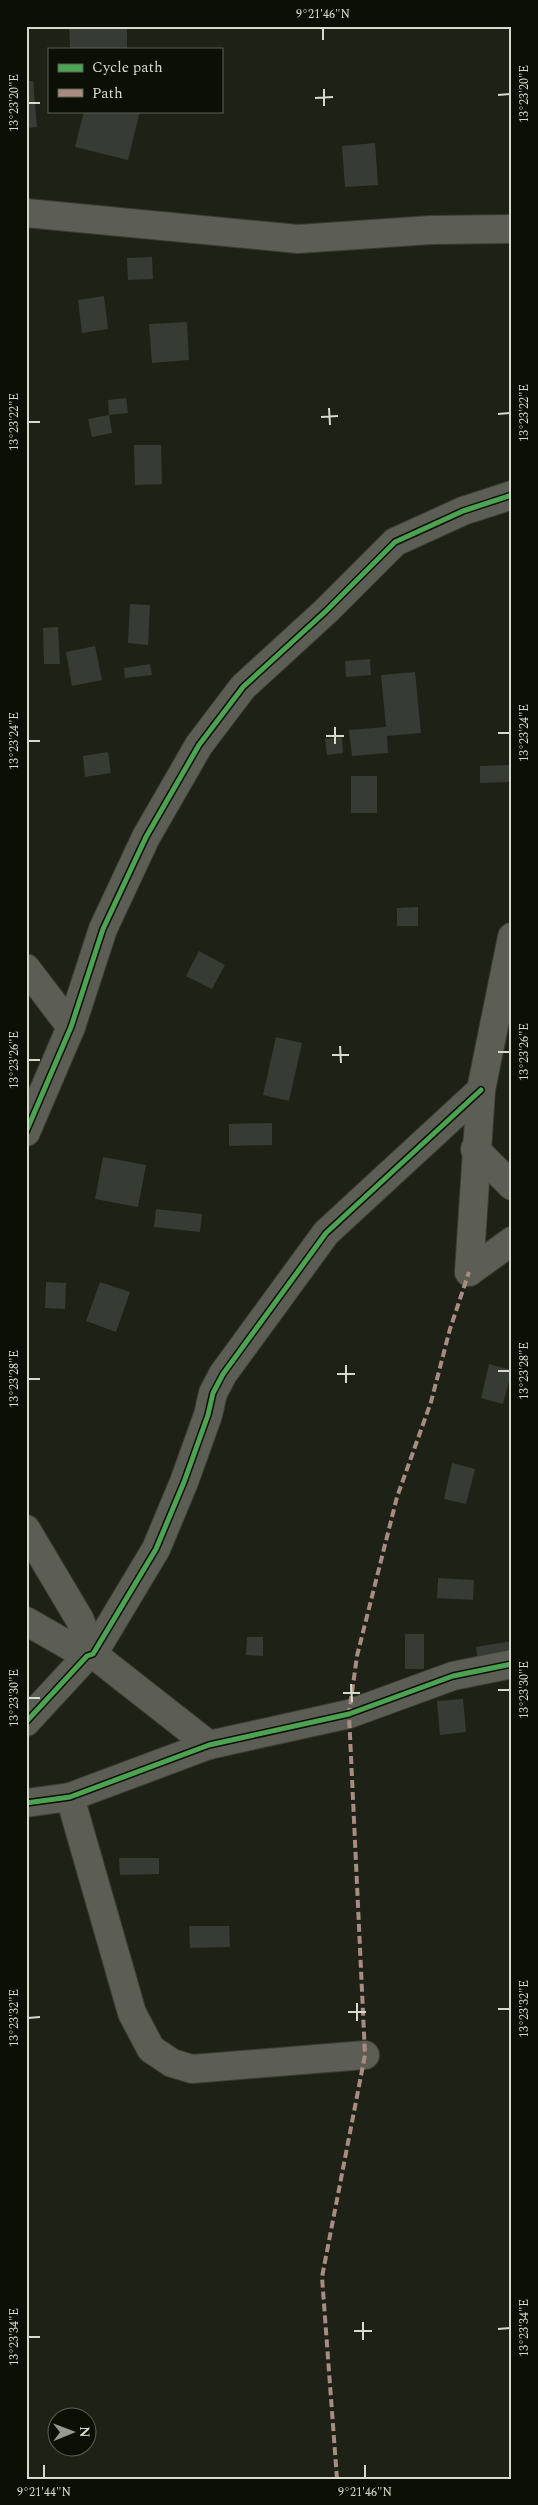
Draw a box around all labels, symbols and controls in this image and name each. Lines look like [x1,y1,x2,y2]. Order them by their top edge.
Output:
text: 9°21'46"N [296,5,350,24]
legend [48,48,222,112]
text: Cycle path [92,56,163,79]
text: 13°23'20"E [515,65,534,123]
text: 13°23'20"E [5,74,24,132]
text: Path [92,82,123,105]
text: 13°23'22"E [515,384,534,442]
text: 13°23'22"E [5,393,24,451]
text: 13°23'24"E [515,704,534,762]
text: 13°23'24"E [5,712,24,770]
text: 13°23'26"E [515,1023,534,1081]
text: 13°23'26"E [5,1031,24,1089]
text: 13°23'28"E [515,1342,534,1400]
text: 13°23'28"E [5,1350,24,1408]
text: 13°23'30"E [515,1661,534,1719]
text: 13°23'30"E [5,1669,24,1727]
text: 13°23'32"E [515,1980,534,2038]
text: 13°23'32"E [5,1989,24,2047]
text: 13°23'34"E [515,2299,534,2357]
text: 13°23'34"E [5,2308,24,2366]
north arrow [48,2408,98,2458]
text: N [74,2426,95,2438]
text: 9°21'44"N [17,2483,71,2502]
text: 9°21'46"N [338,2483,392,2502]

